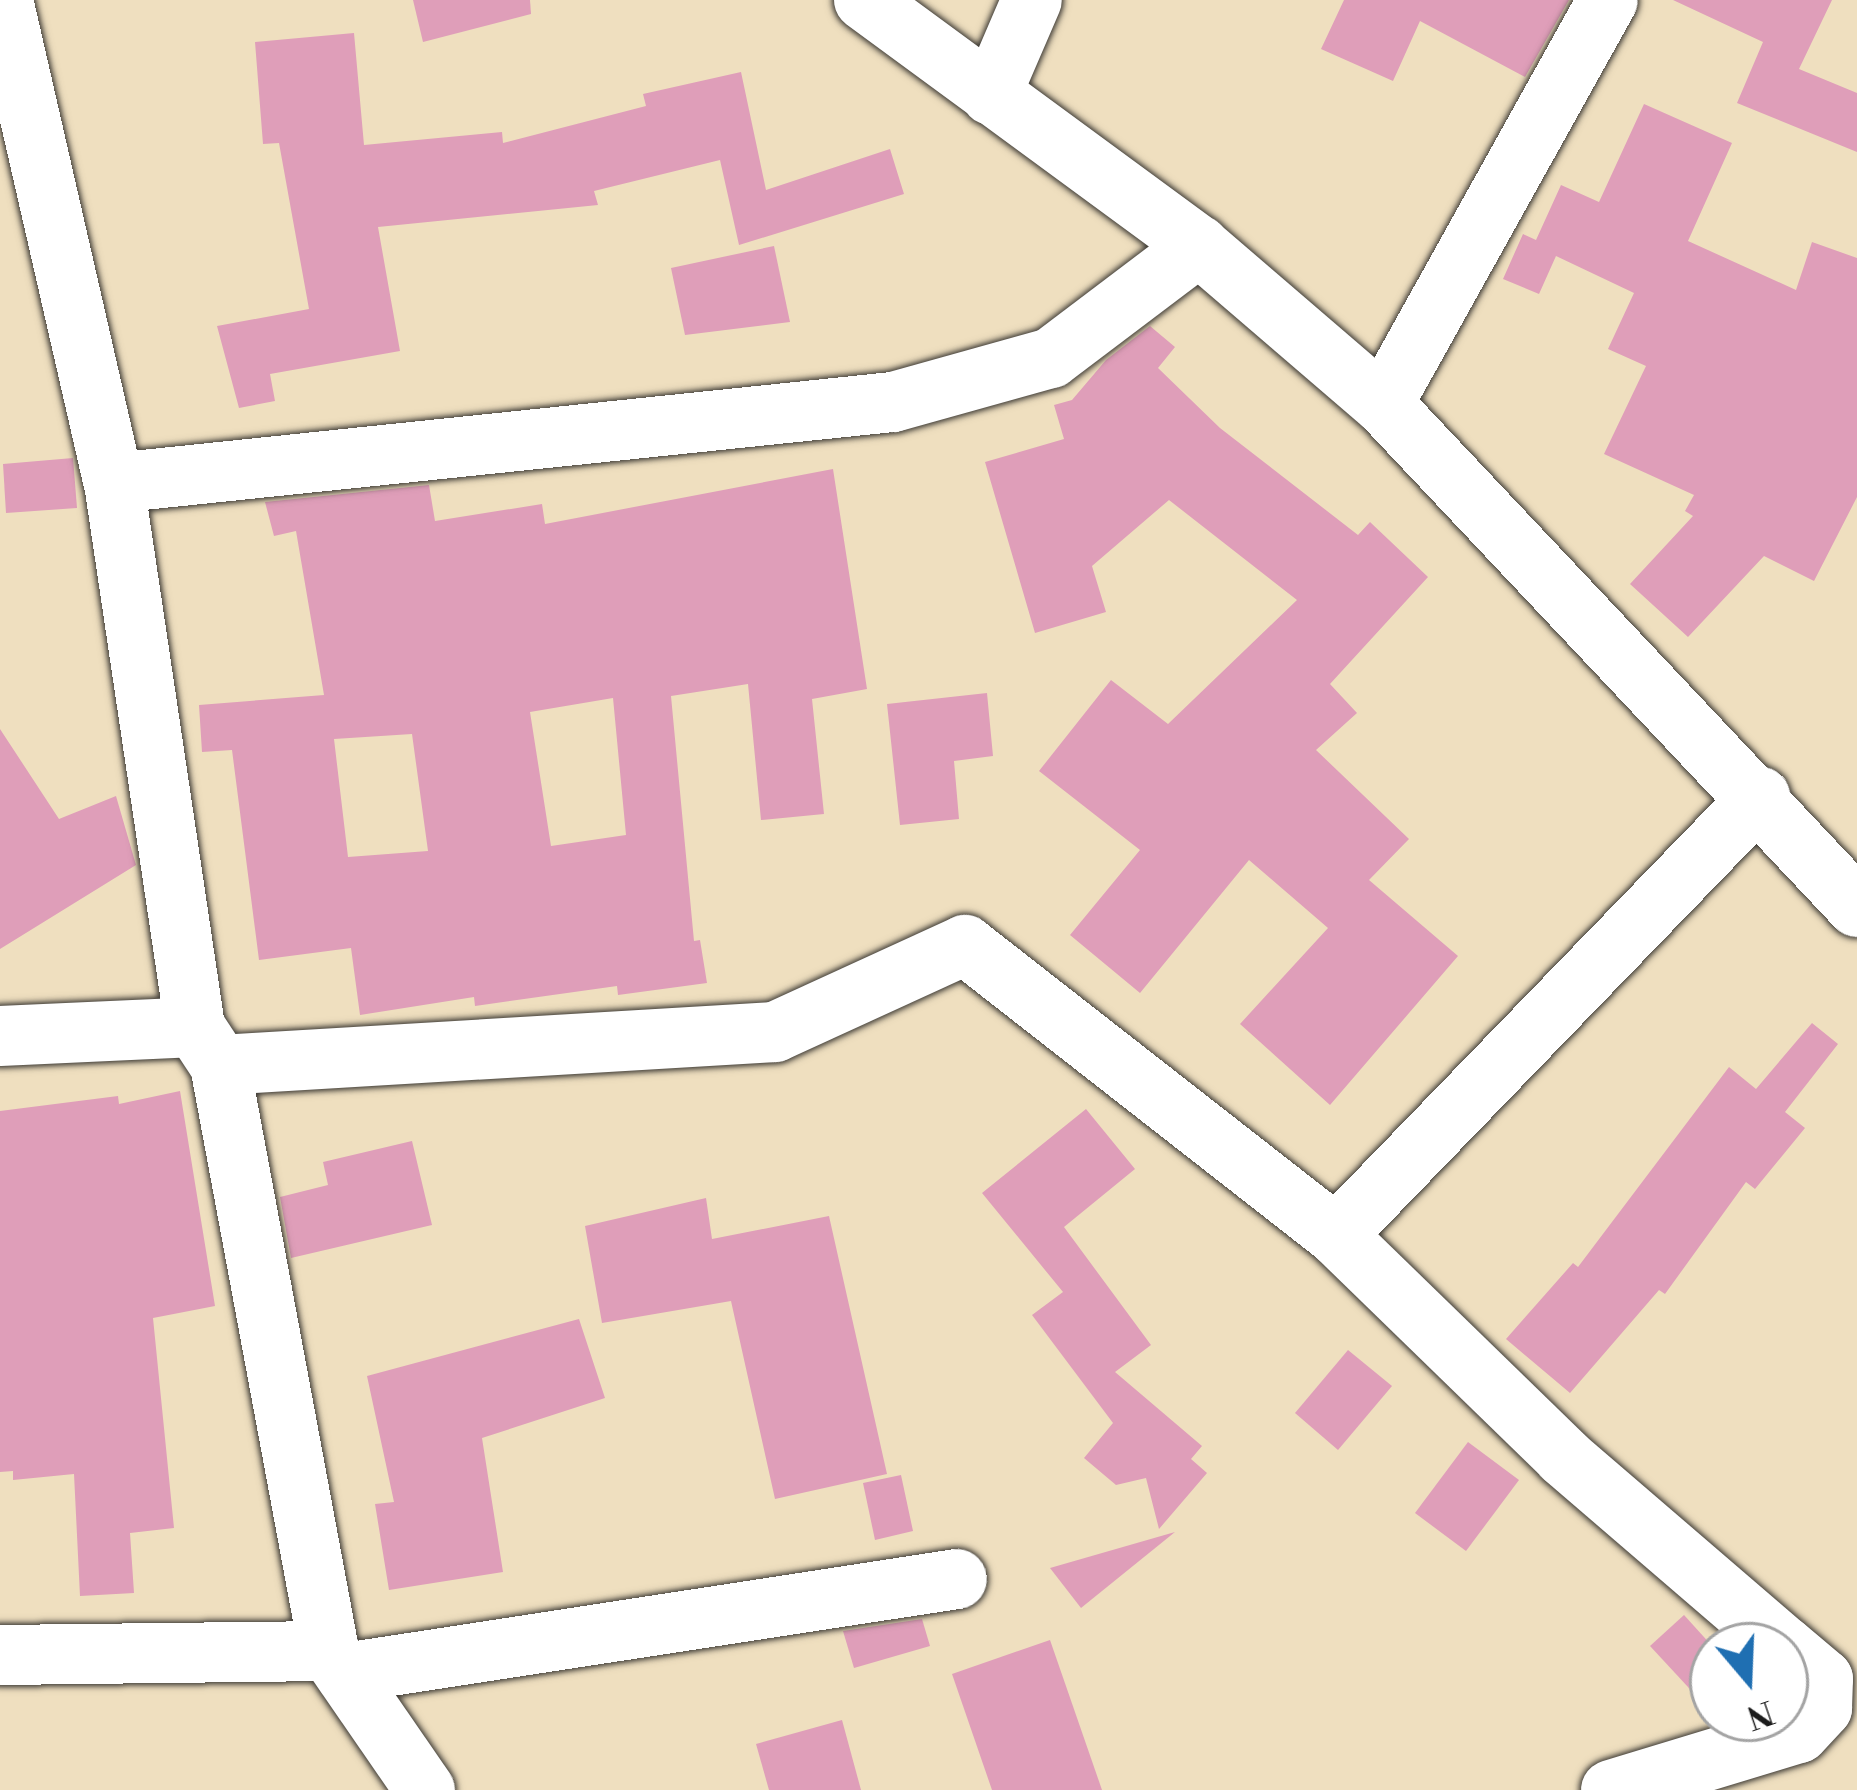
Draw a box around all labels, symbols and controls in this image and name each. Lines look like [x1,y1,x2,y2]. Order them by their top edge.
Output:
north arrow [1689,1622,1809,1742]
text: N [1741,1690,1779,1737]

